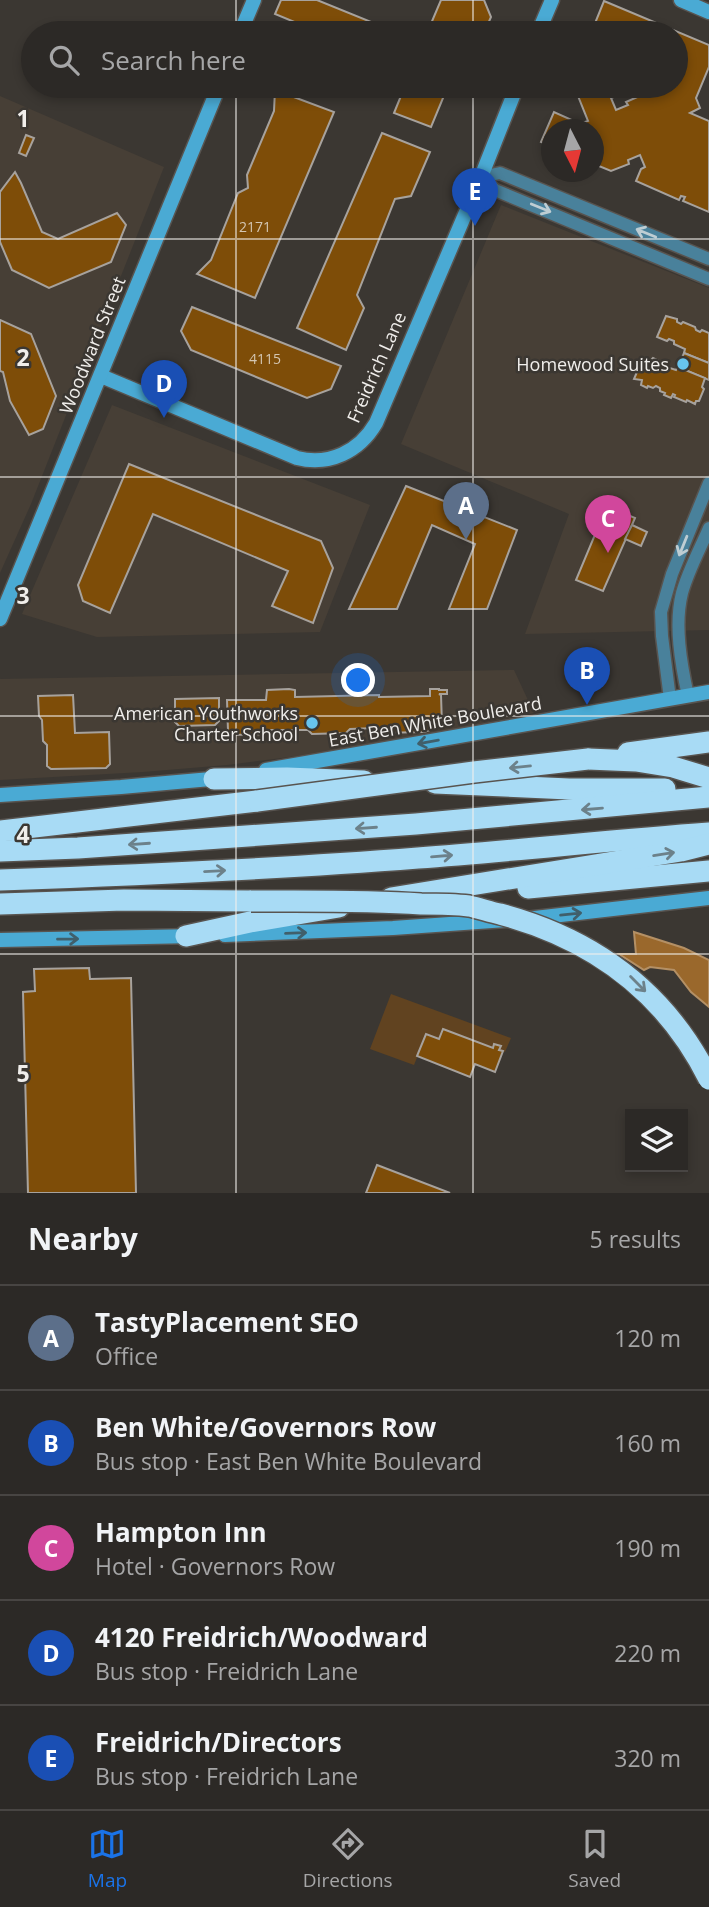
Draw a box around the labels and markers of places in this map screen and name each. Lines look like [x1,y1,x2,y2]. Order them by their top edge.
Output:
pin: E [452,168,498,226]
place label: Homewood Suites [516,352,669,376]
marker: Homewood Suites [675,356,691,372]
pin: D [141,360,187,418]
pin: A [443,482,489,540]
pin: C [585,495,631,553]
pin: B [564,647,610,705]
place label: American Youthworks Charter School [114,701,298,746]
marker: American Youthworks Charter School [304,715,320,731]

